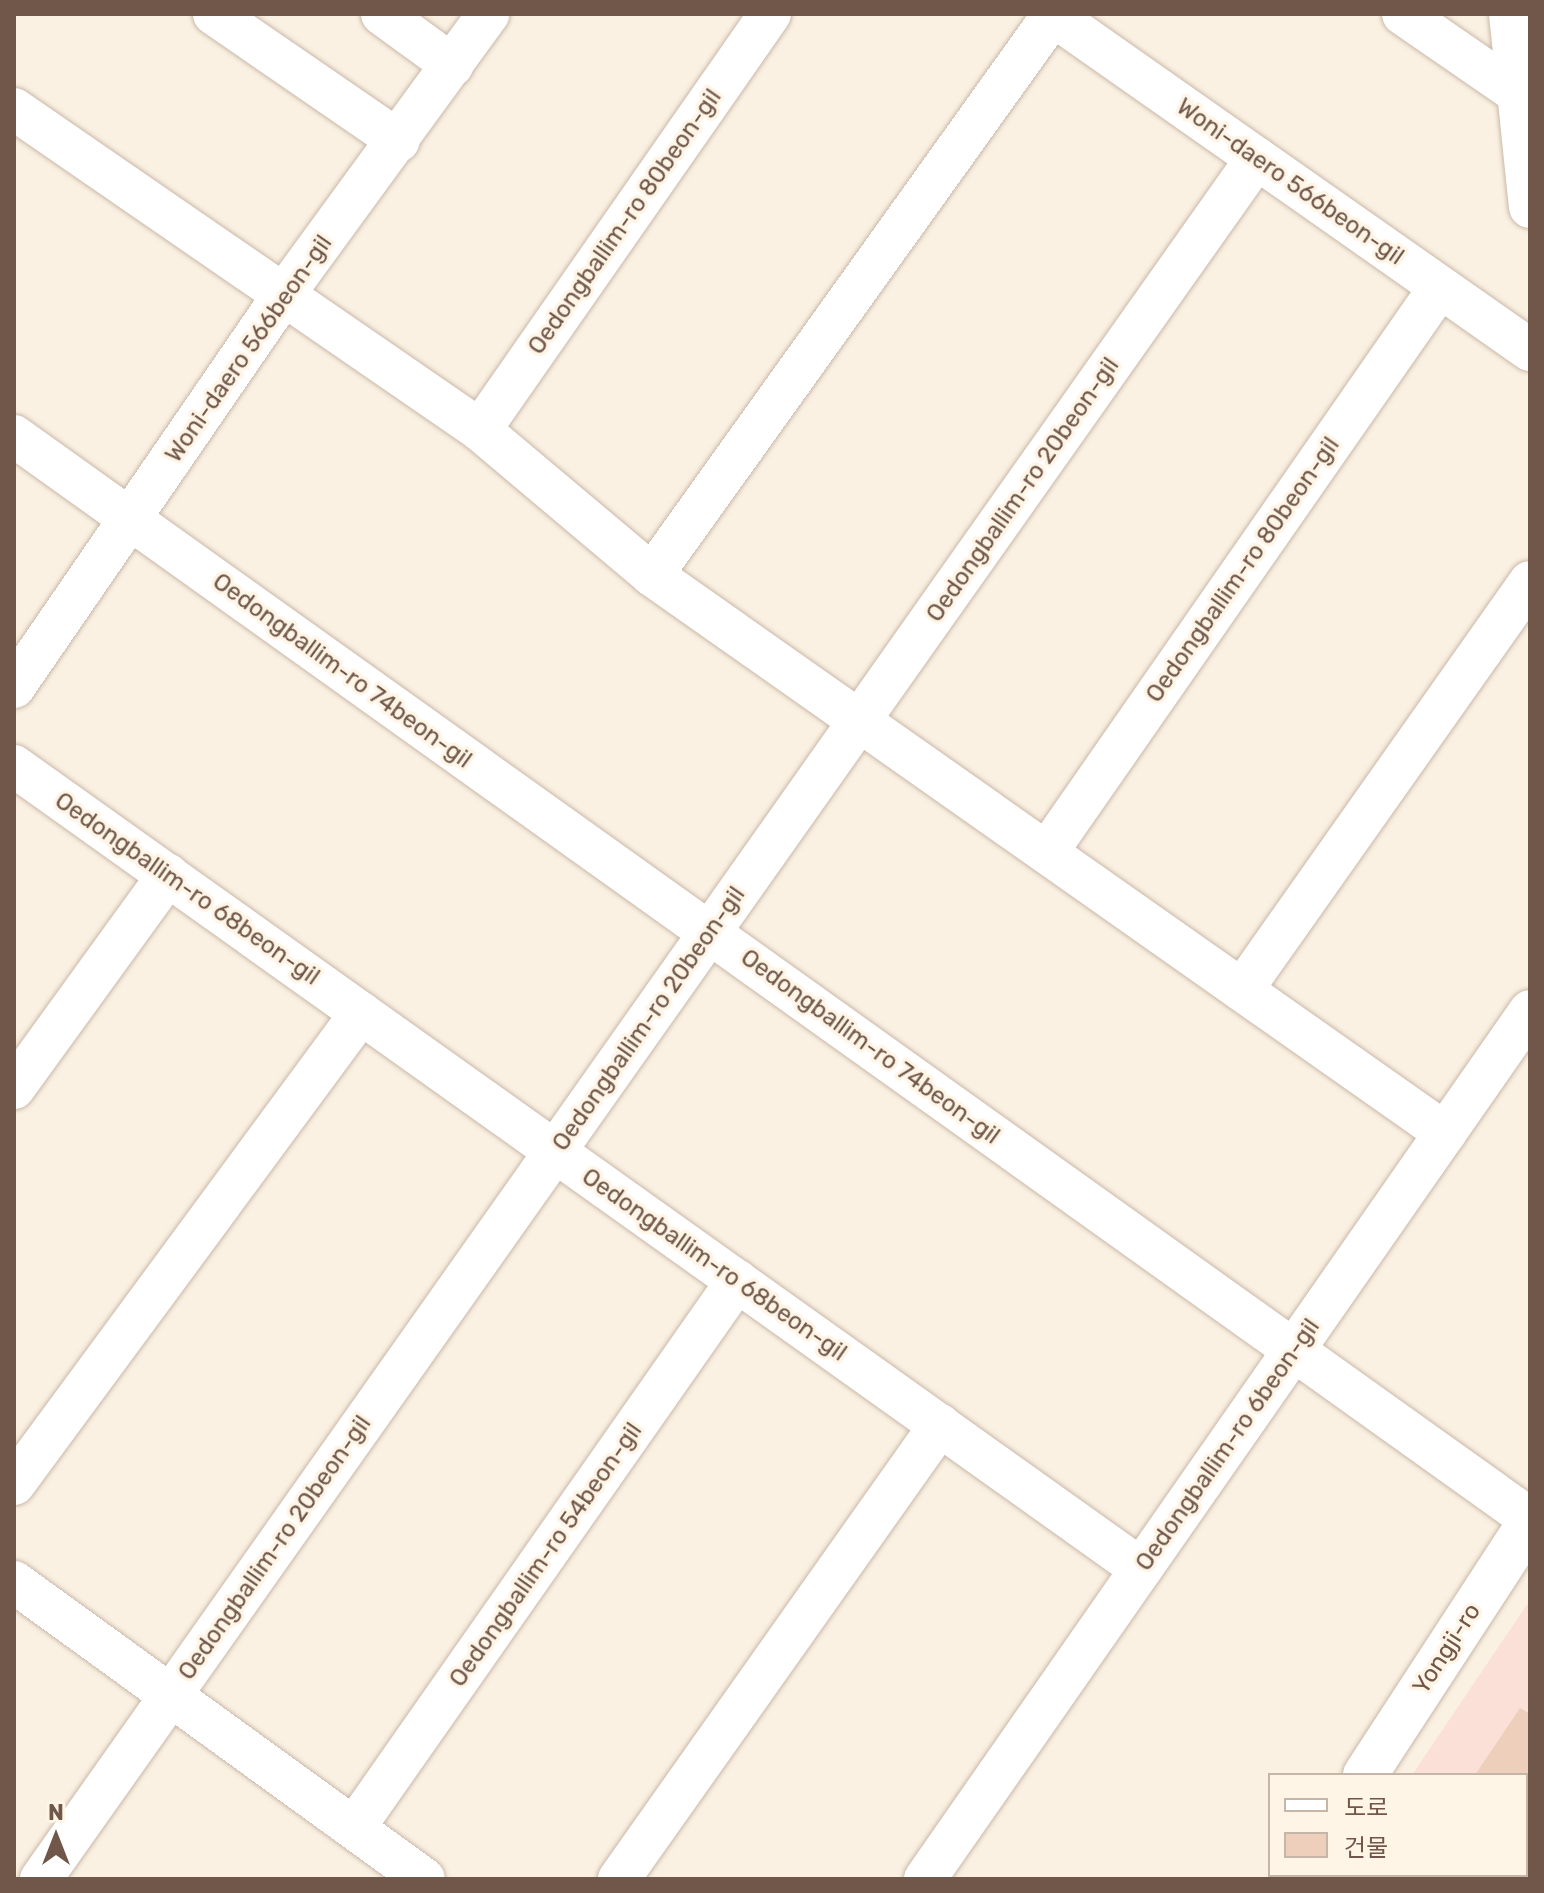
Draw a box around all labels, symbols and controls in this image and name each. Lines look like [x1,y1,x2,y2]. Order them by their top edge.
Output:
street label: Oedongballim-ro 80beon-gil [522,84,728,360]
street label: Woni-daero 566beon-gil [1171,93,1409,271]
street label: Woni-daero 566beon-gil [160,230,338,468]
street label: Oedongballim-ro 20beon-gil [921,352,1125,628]
street label: Oedongballim-ro 80beon-gil [1140,432,1346,708]
street label: Oedongballim-ro 74beon-gil [207,567,477,775]
street label: Oedongballim-ro 68beon-gil [49,786,325,992]
street label: Oedongballim-ro 20beon-gil [547,881,751,1157]
street label: Oedongballim-ro 74beon-gil [735,943,1005,1151]
street label: Oedongballim-ro 68beon-gil [576,1162,852,1368]
street label: Oedongballim-ro 6beon-gil [1130,1313,1326,1577]
street label: Oedongballim-ro 20beon-gil [173,1410,377,1686]
street label: Oedongballim-ro 54beon-gil [444,1417,648,1693]
street label: Yongji-ro [1407,1598,1487,1700]
legend [1268,1773,1528,1877]
text: 도로 [1344,1794,1388,1822]
north arrow [16,1797,96,1877]
text: N [48,1799,64,1826]
text: 건물 [1344,1834,1388,1862]

